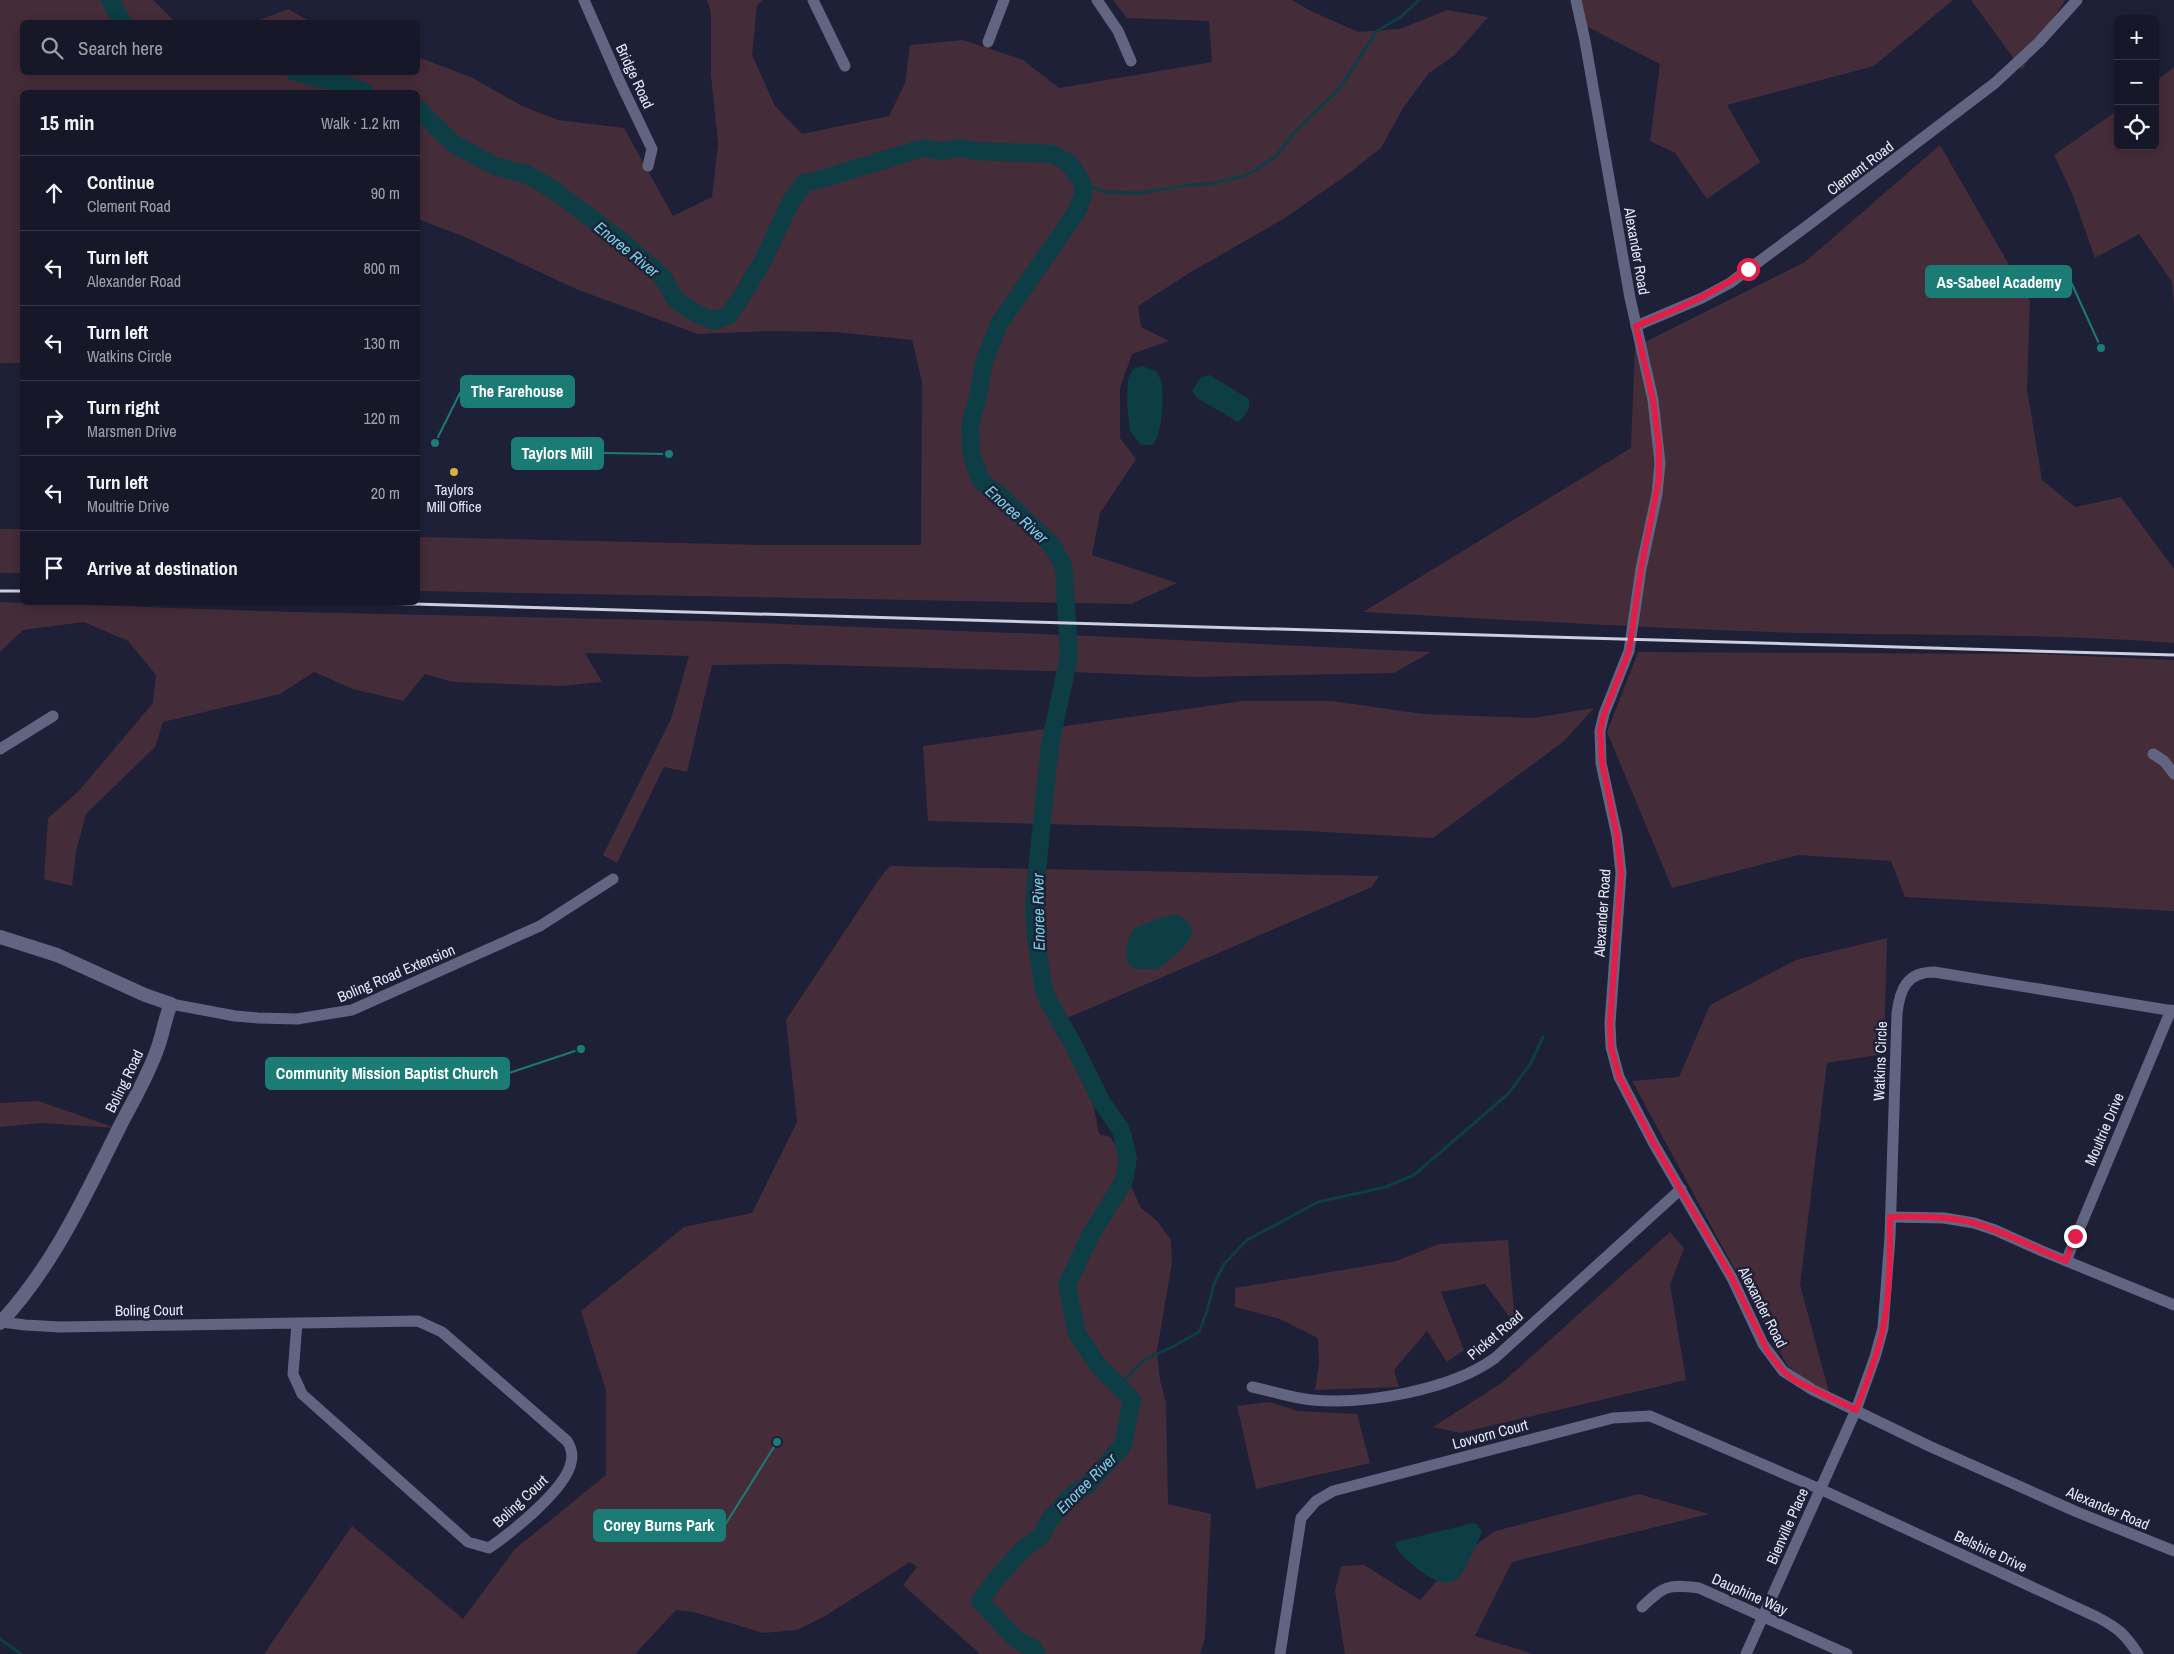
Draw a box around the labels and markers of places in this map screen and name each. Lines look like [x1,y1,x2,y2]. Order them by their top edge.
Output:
callout: As-Sabeel Academy [1926,266,2071,297]
callout: The Farehouse [461,376,574,407]
callout: Taylors Mill [512,438,603,469]
marker: Taylors Mill Office [448,466,460,478]
place label: Taylors Mill Office [426,479,482,517]
callout: Community Mission Baptist Church [266,1058,509,1089]
callout: Corey Burns Park [594,1510,725,1541]

